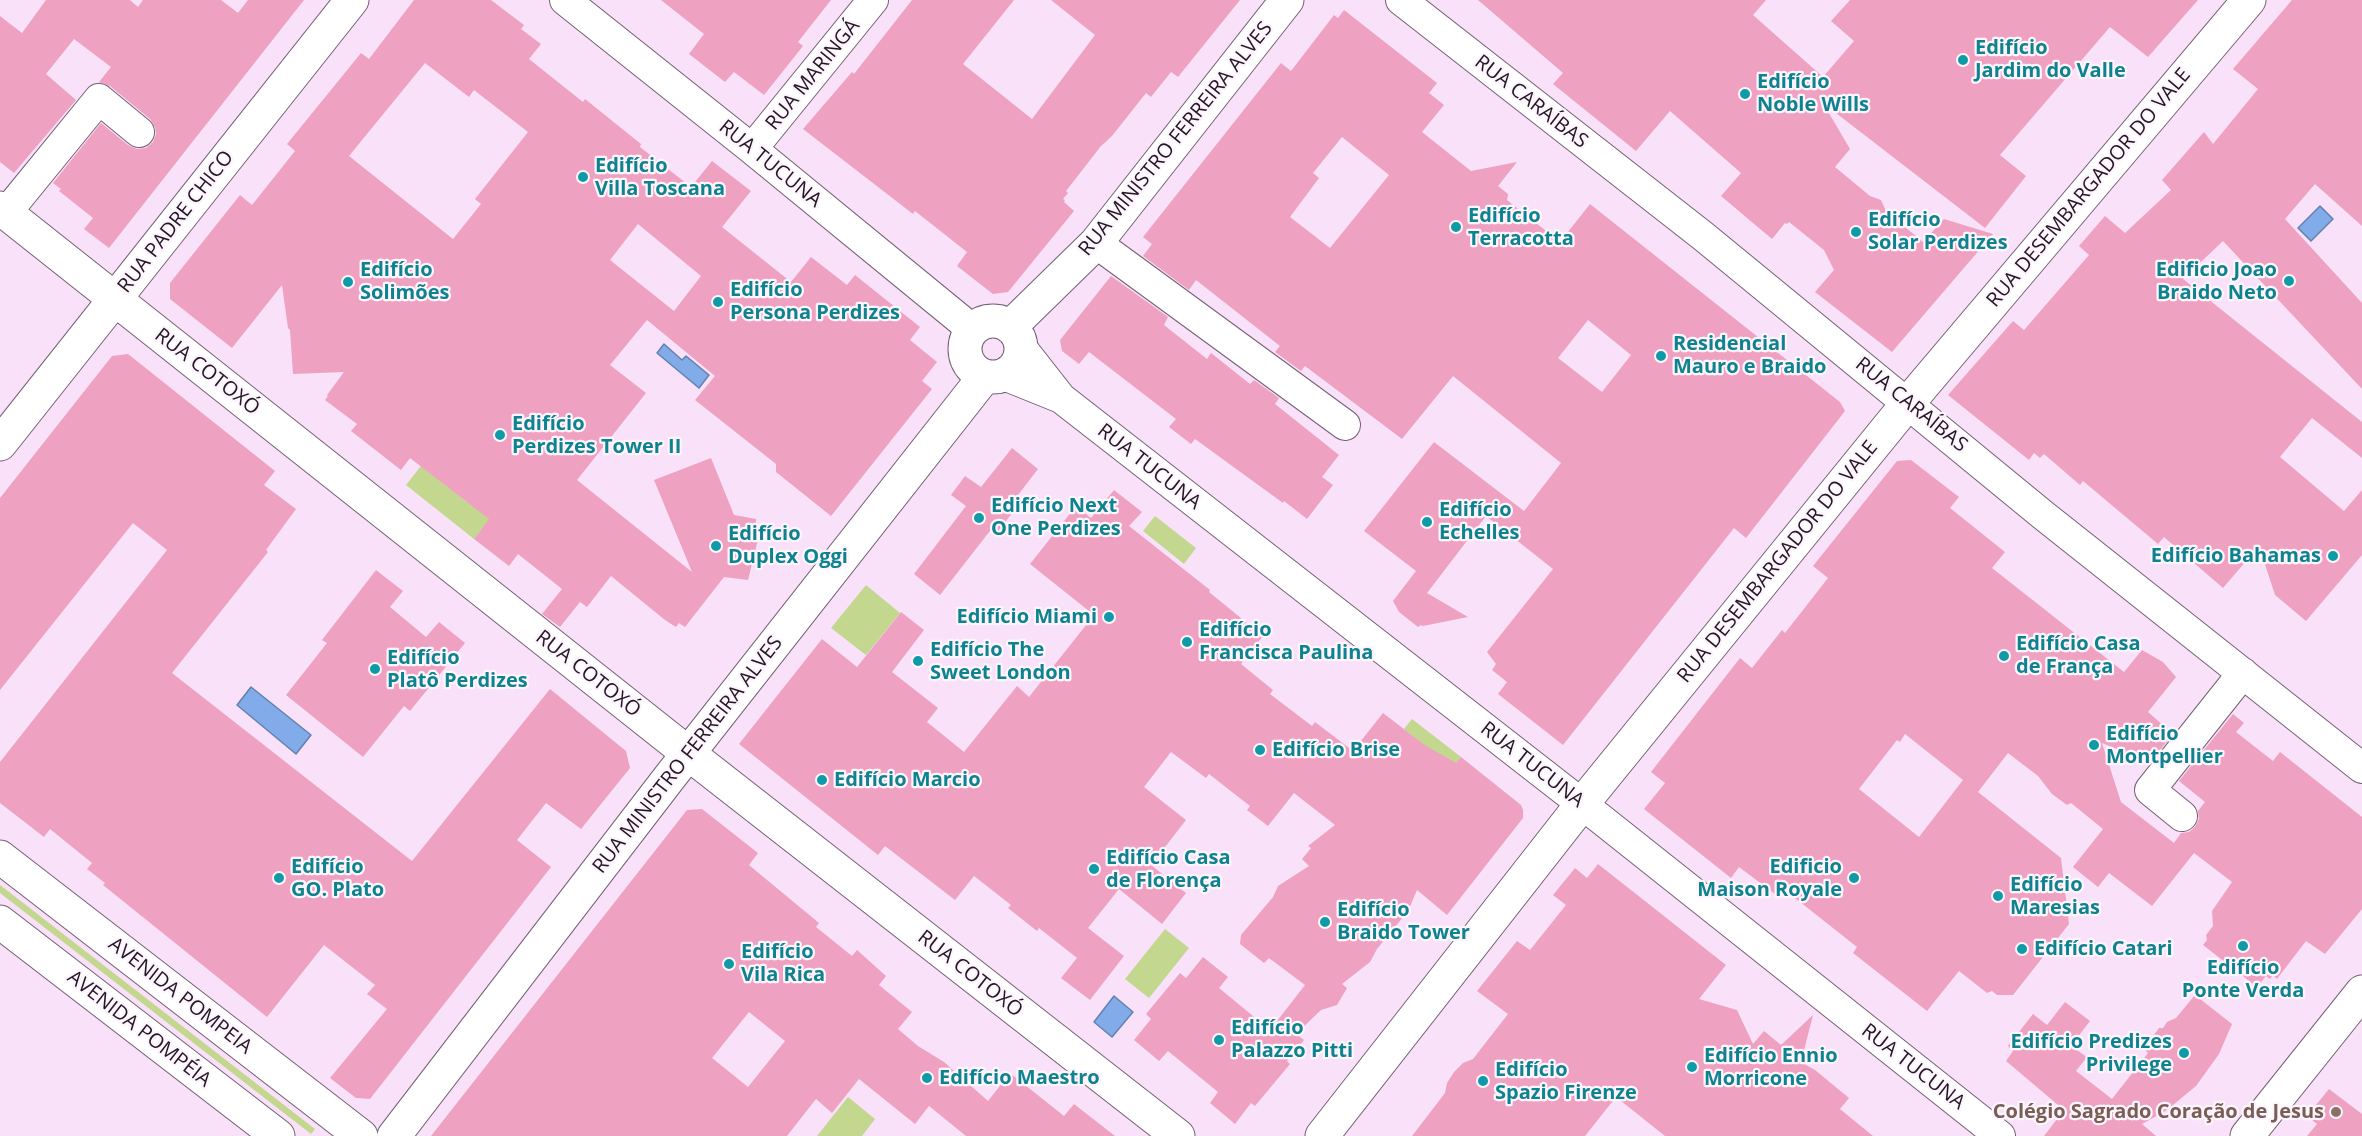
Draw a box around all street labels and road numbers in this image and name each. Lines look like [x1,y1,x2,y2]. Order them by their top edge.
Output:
street label: RUA MARINGÁ [761,15,865,135]
street label: RUA MINISTRO FERREIRA ALVES [1074,17,1278,261]
street label: RUA CARAÍBAS [1470,50,1592,154]
street label: RUA DESEMBARGADOR DO VALE [1982,64,2196,312]
street label: RUA TUCUNA [714,115,826,213]
street label: RUA PADRE CHICO [113,146,239,298]
street label: RUA COTOXÓ [150,324,264,420]
street label: RUA CARAÍBAS [1850,353,1972,457]
street label: RUA TUCUNA [1092,419,1206,515]
street label: RUA DESEMBARGADOR DO VALE [1673,436,1883,688]
street label: RUA COTOXÓ [531,626,645,722]
street label: RUA MINISTRO FERREIRA ALVES [588,632,788,878]
street label: RUA TUCUNA [1475,717,1589,813]
street label: RUA COTOXÓ [913,926,1027,1022]
street label: AVENIDA POMPEIA [103,932,257,1060]
street label: AVENIDA POMPÉIA [62,965,216,1093]
street label: RUA TUCUNA [1856,1019,1970,1115]

